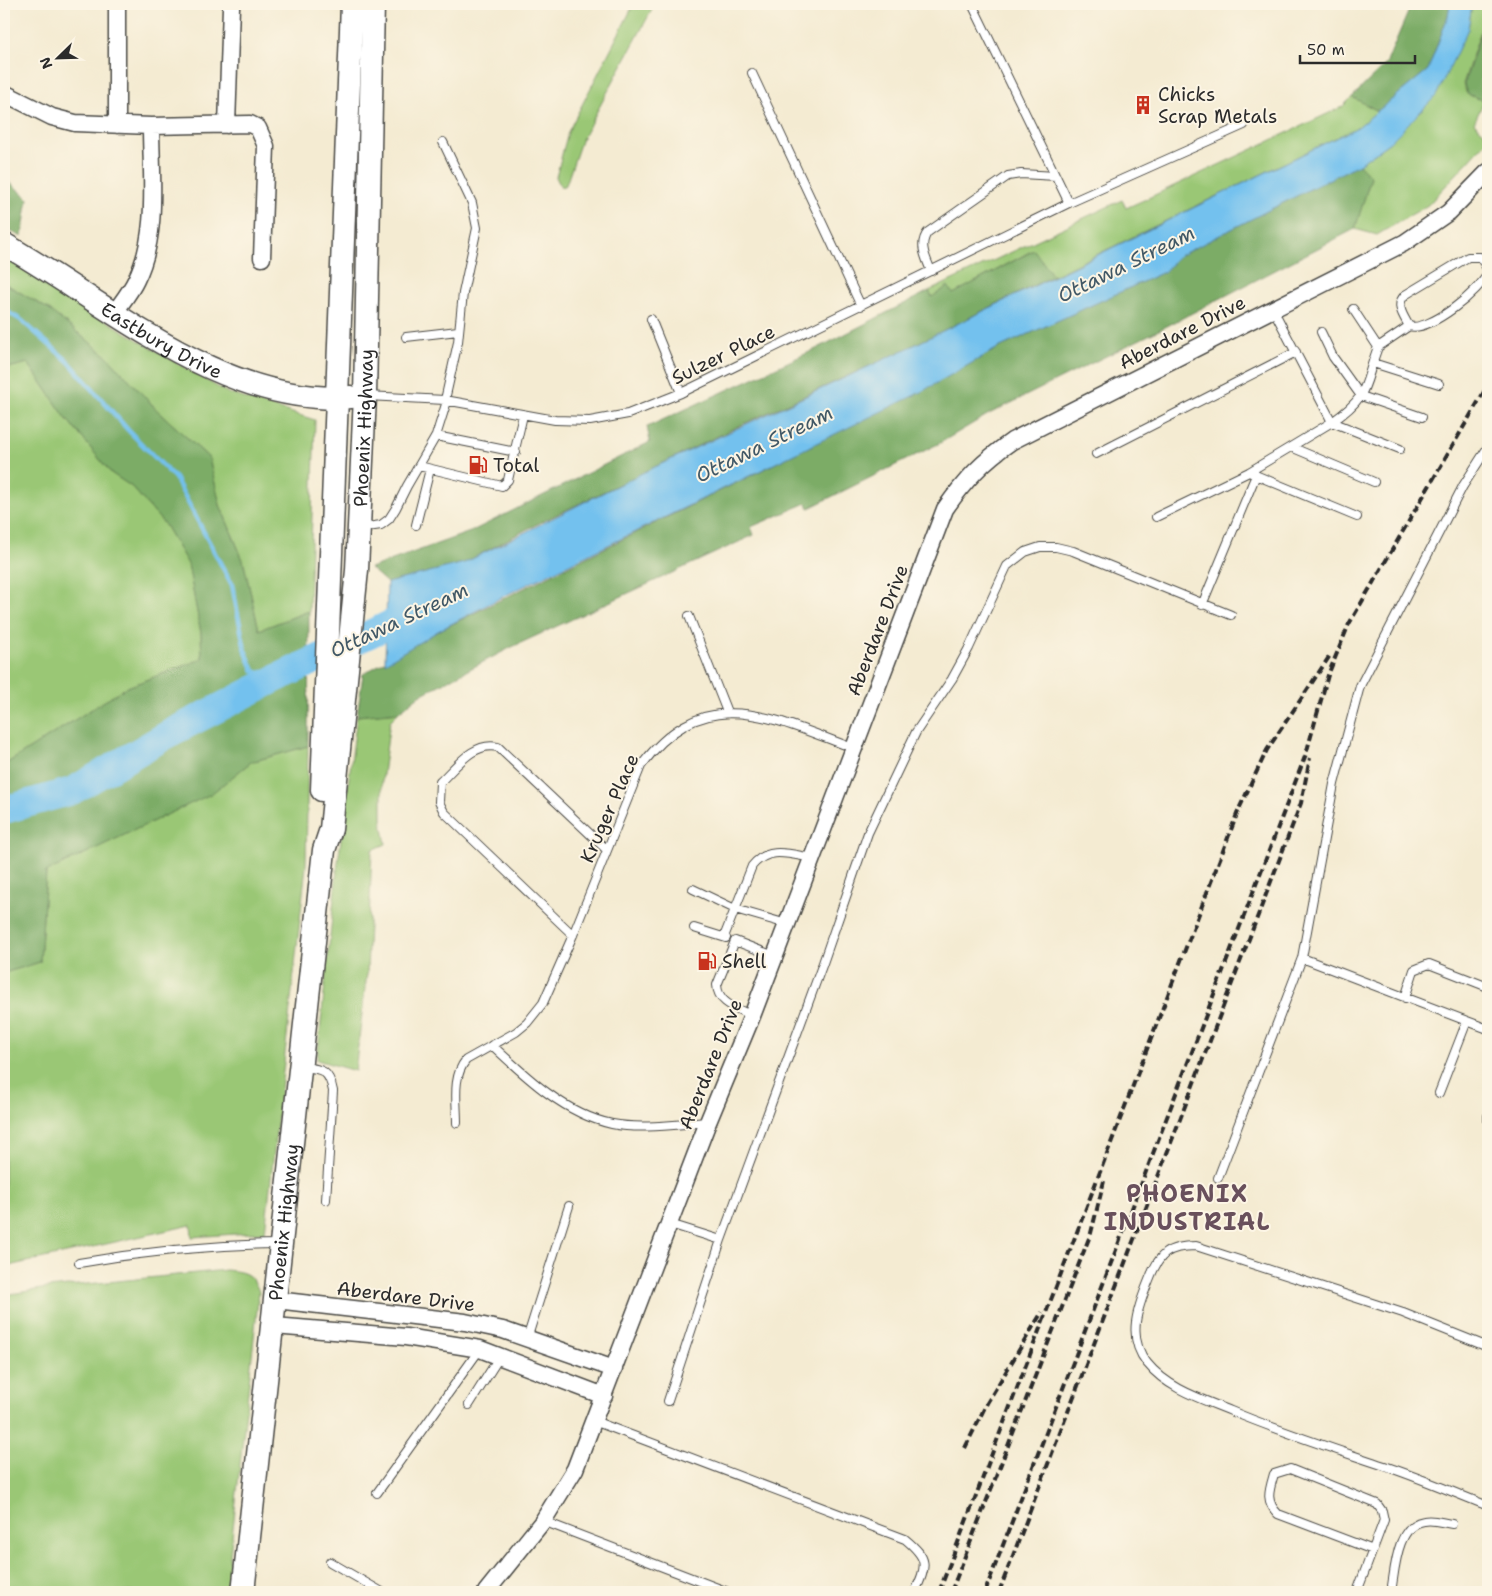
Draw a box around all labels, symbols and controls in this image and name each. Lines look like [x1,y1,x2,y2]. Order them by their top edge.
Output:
north arrow [32,32,82,82]
scale bar [1300,32,1414,64]
text: 50 m [1307,40,1345,60]
text: N [36,54,56,72]
place label: Chicks Scrap Metals [1158,82,1277,129]
building icon: Chicks Scrap Metals [1132,94,1154,116]
water label: Ottawa Stream [1053,219,1199,309]
street label: Aberdare Drive [1115,290,1250,375]
street label: Eastbury Drive [96,297,226,384]
street label: Sulzer Place [667,319,779,390]
street label: Phoenix Highway [348,349,379,508]
water label: Ottawa Stream [691,399,837,489]
place label: Total [493,453,539,478]
fuel station icon: Total [467,454,489,476]
street label: Aberdare Drive [841,561,914,699]
water label: Ottawa Stream [326,577,472,663]
street label: Kruger Place [574,750,645,867]
place label: Shell [722,949,766,974]
fuel station icon: Shell [696,950,718,972]
street label: Aberdare Drive [673,995,748,1133]
street label: Phoenix Highway [263,1142,305,1302]
district label: PHOENIX INDUSTRIAL [1104,1178,1270,1238]
street label: Aberdare Drive [335,1276,476,1317]

